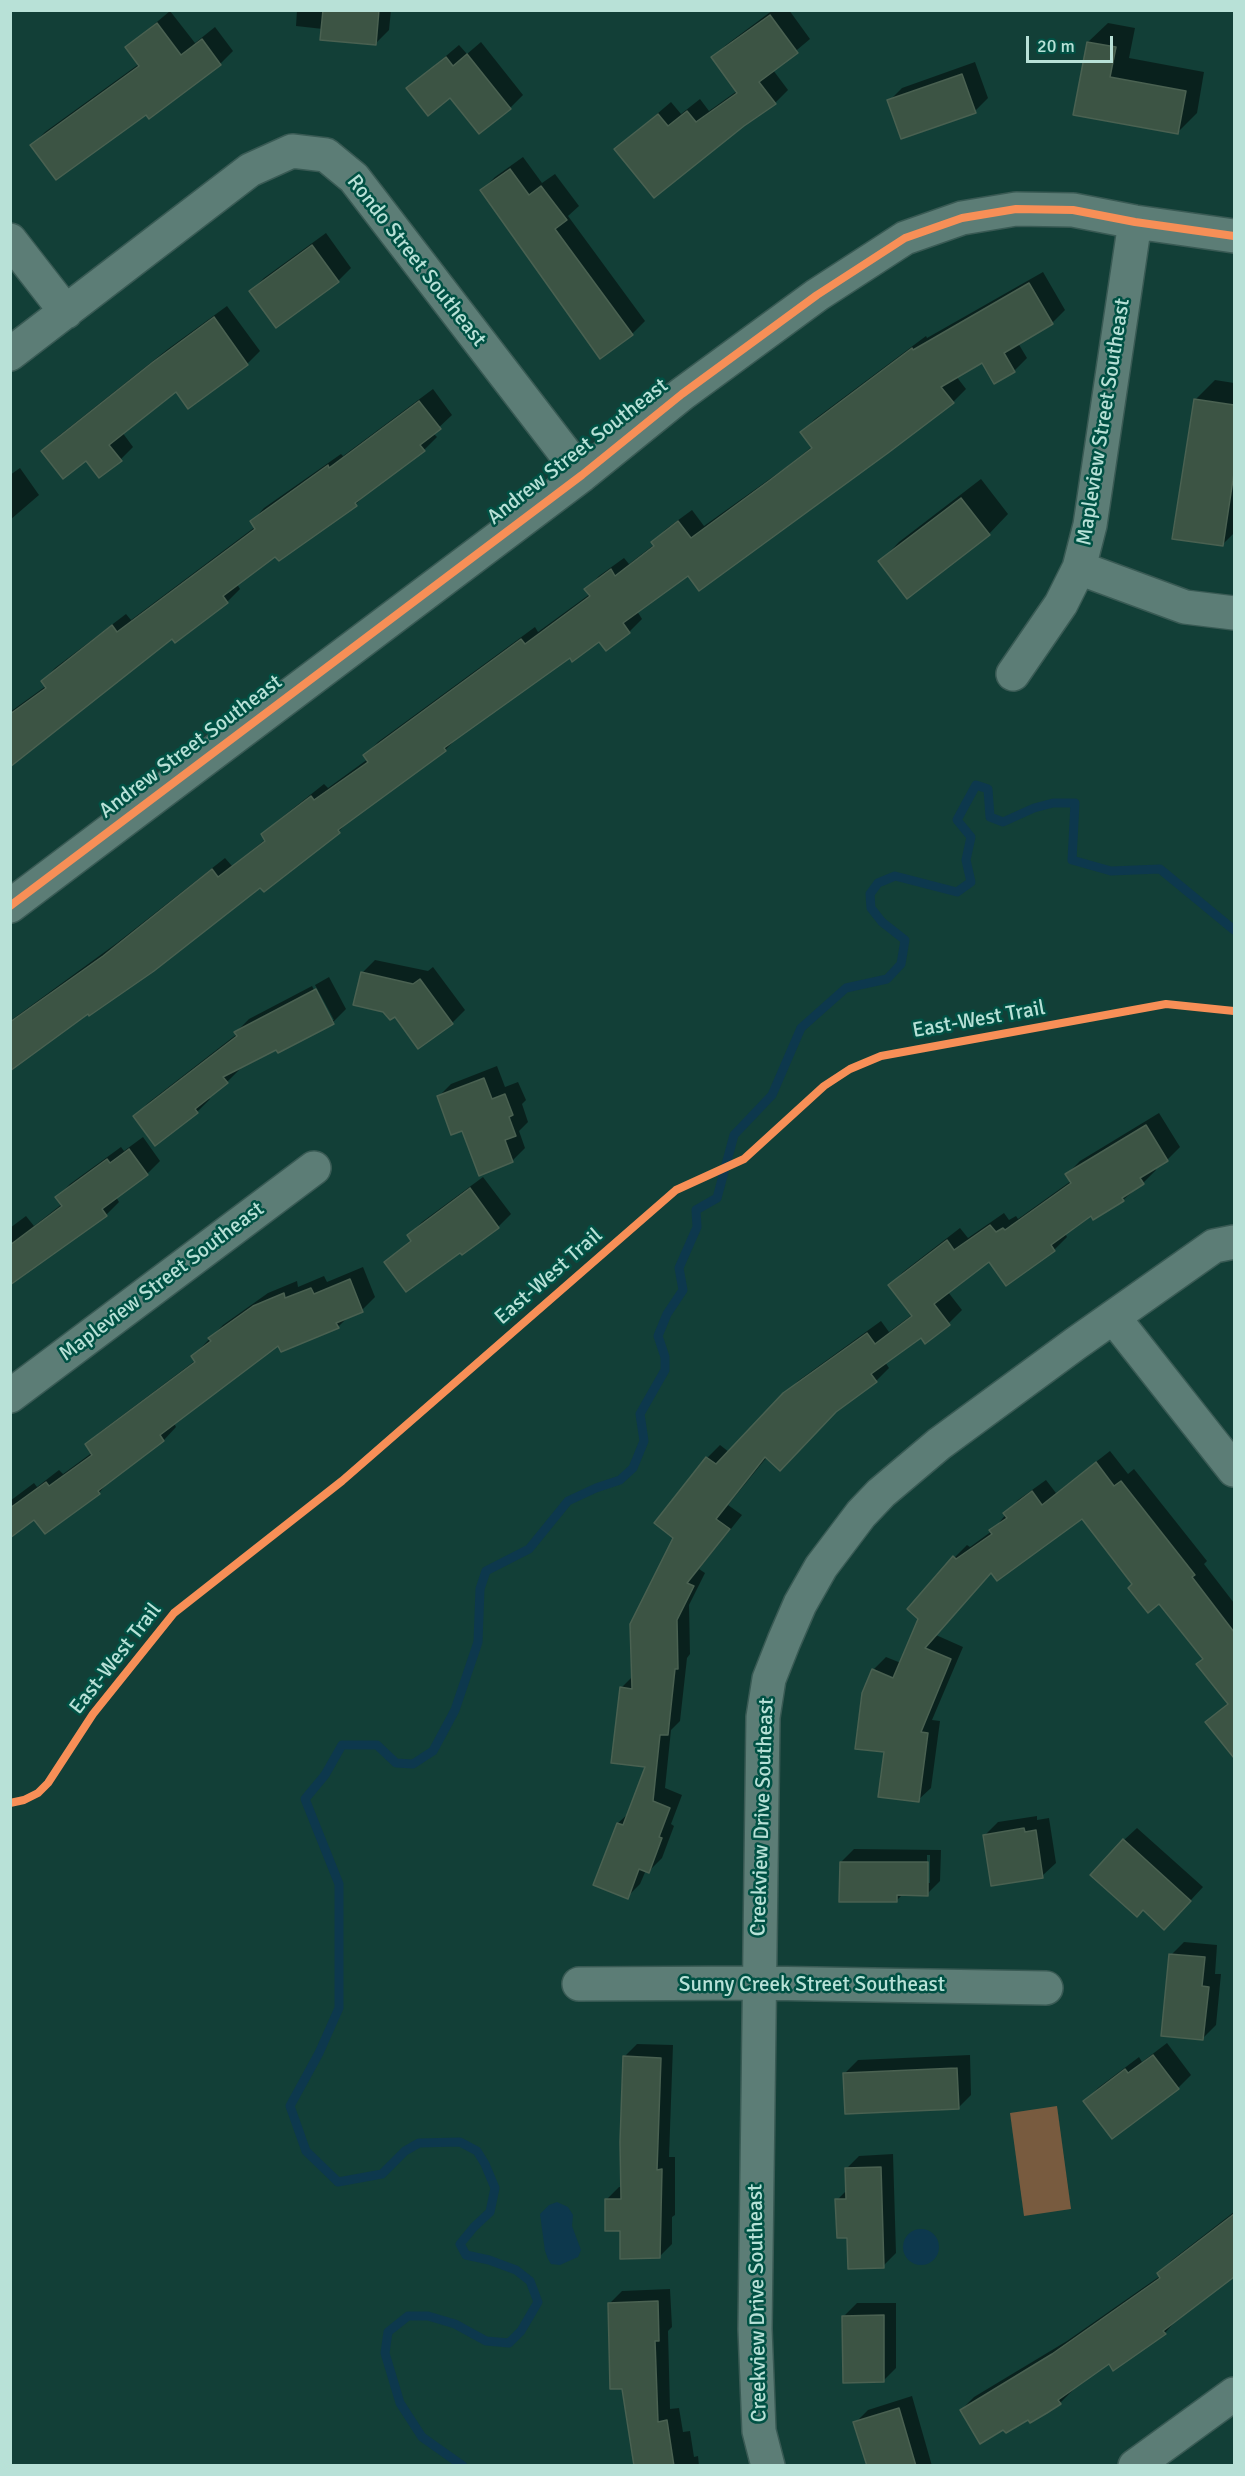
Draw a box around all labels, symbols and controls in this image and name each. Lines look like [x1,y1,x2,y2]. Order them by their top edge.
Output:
scale bar [1029,24,1116,62]
text: 20 m [1037,35,1075,57]
street label: Rondo Street Southeast [341,170,491,352]
street label: Mapleview Street Southeast [1072,297,1136,547]
street label: Andrew Street Southeast [483,374,673,530]
street label: Andrew Street Southeast [94,670,288,824]
street label: East-West Trail [911,996,1047,1044]
street label: Mapleview Street Southeast [55,1197,269,1367]
street label: East-West Trail [490,1223,608,1331]
street label: East-West Trail [65,1598,167,1720]
street label: Creekview Drive Southeast [746,1697,780,1937]
street label: Sunny Creek Street Southeast [679,1972,945,1998]
street label: Creekview Drive Southeast [743,2183,773,2423]

